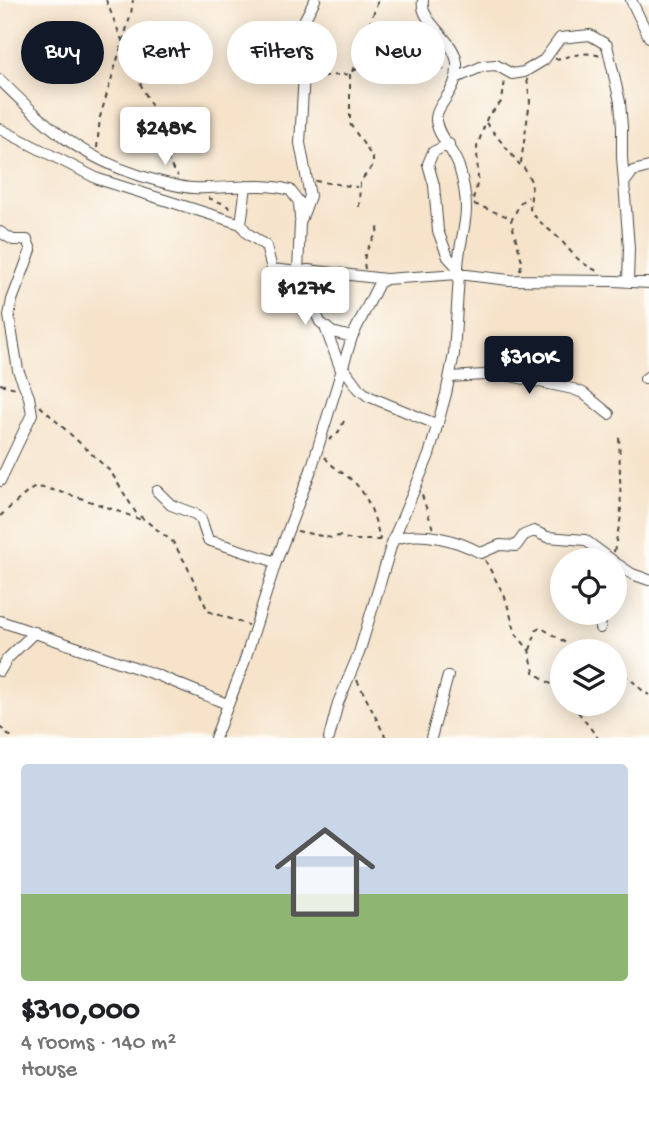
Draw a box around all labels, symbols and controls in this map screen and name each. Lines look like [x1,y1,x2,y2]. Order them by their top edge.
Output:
chip: Buy [21,21,104,84]
chip: Rent [118,21,213,84]
chip: Filters [227,21,337,84]
chip: New [351,21,445,84]
pin: $248K [116,108,214,167]
text: $248K [136,116,194,143]
pin: $127K [256,268,354,327]
text: $127K [277,276,333,303]
pin: $310K [480,336,578,396]
text: $310K [500,345,558,372]
map controls [550,548,627,716]
button: locate [550,548,627,625]
button: layers [550,639,627,716]
icon: home [262,809,388,935]
text: $310,000 [21,995,140,1030]
text: 4 rooms · 140 m² [21,1030,176,1057]
text: House [21,1057,77,1084]

